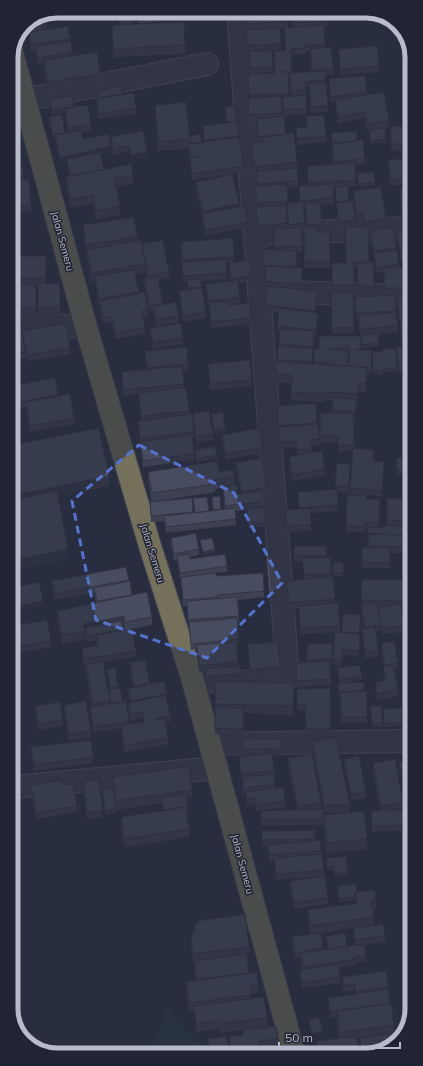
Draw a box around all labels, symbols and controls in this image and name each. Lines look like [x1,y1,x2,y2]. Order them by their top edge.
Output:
street label: Jalan Semeru [48,210,77,272]
street label: Jalan Semeru [137,522,168,584]
street label: Jalan Semeru [228,833,257,895]
scale bar [279,1024,400,1050]
text: 50 m [285,1030,313,1045]

